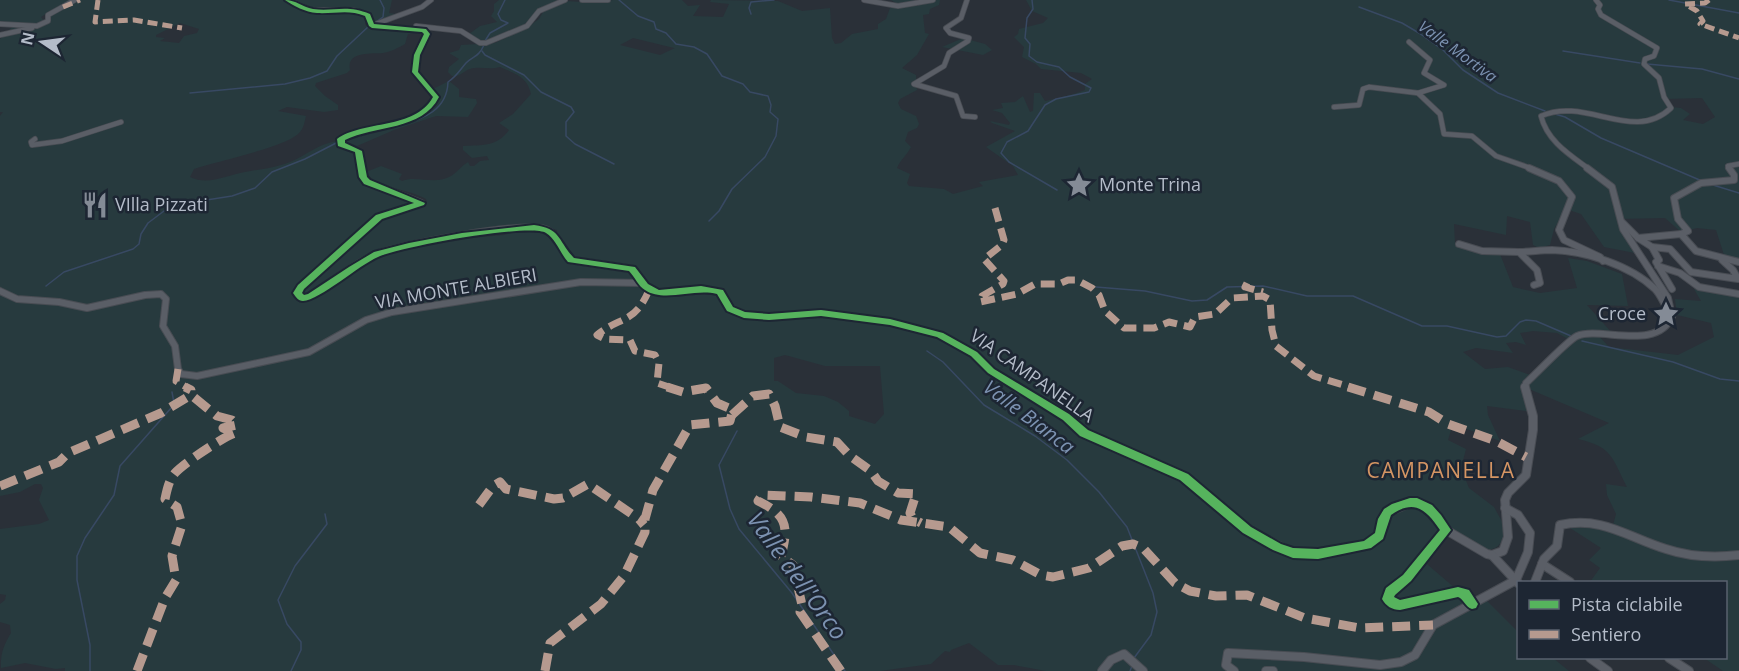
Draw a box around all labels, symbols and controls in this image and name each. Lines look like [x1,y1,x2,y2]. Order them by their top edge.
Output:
north arrow [12,12,72,72]
water label: Valle Mortiva [1414,15,1502,87]
text: N [15,30,40,47]
place icon: Monte Trina [1064,170,1094,200]
place label: Monte Trina [1099,172,1201,196]
restaurant icon: VIlla Pizzati [80,190,110,220]
place label: VIlla Pizzati [115,192,208,216]
street label: VIA MONTE ALBIERI [373,262,539,314]
place icon: Croce [1651,299,1681,329]
place label: Croce [1598,301,1646,325]
street label: VIA CAMPANELLA [966,323,1100,427]
water label: Valle Bianca [978,373,1080,460]
district label: CAMPANELLA [1367,456,1516,484]
water label: Valle dell'Orco [740,504,856,646]
legend [1517,581,1727,659]
text: Pista ciclabile [1571,592,1683,616]
text: Sentiero [1571,622,1641,646]

